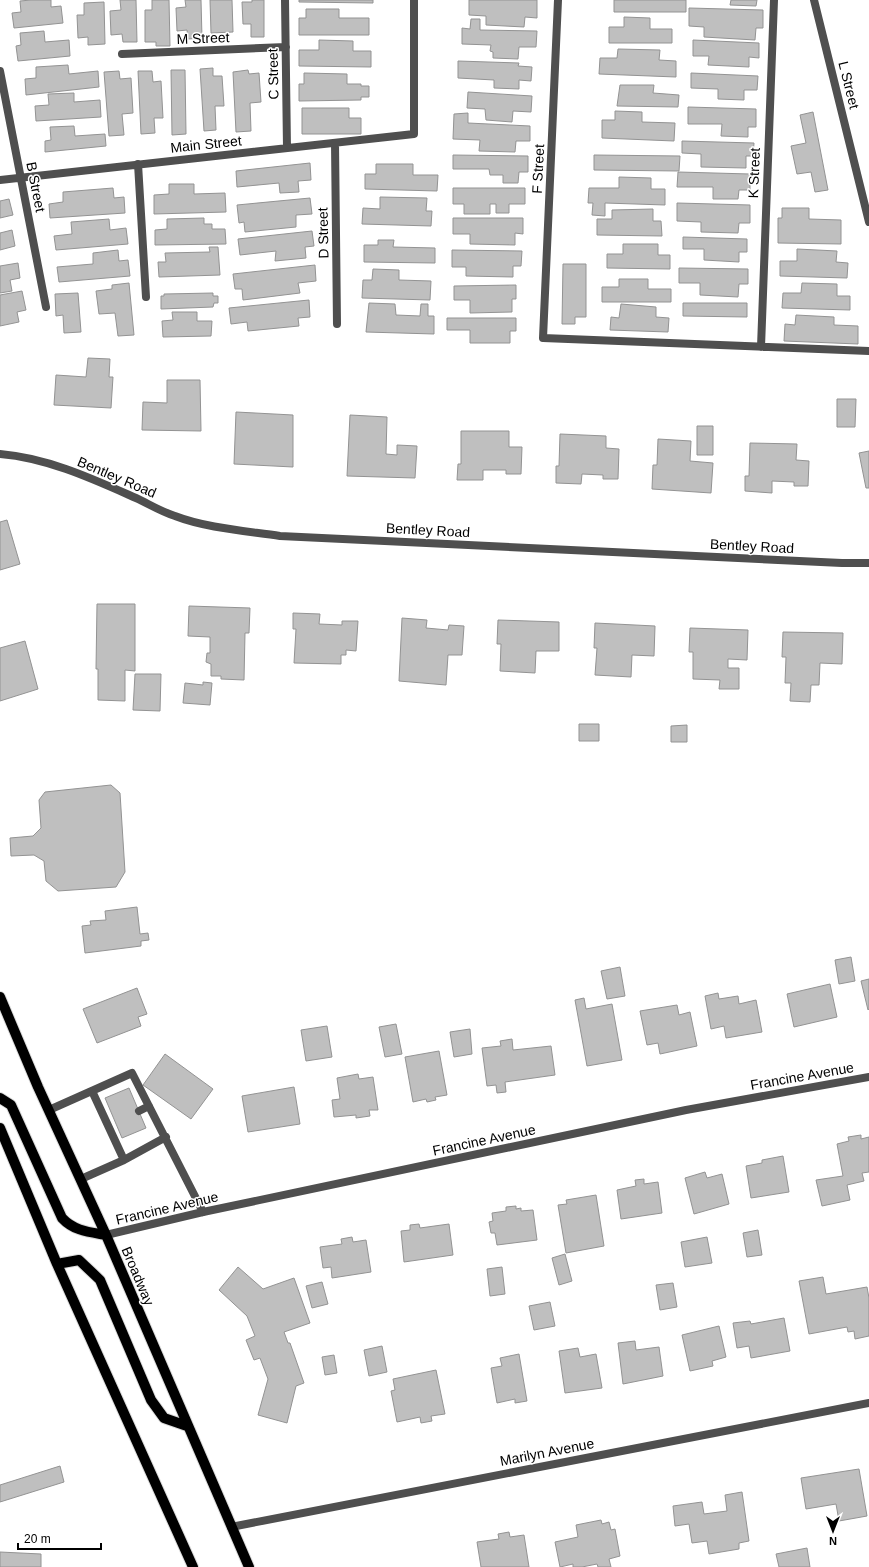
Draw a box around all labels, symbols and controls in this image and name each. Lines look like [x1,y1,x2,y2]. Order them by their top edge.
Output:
street label: M Street [176,29,230,47]
street label: C Street [265,48,281,100]
street label: L Street [835,60,863,111]
street label: Main Street [170,132,243,156]
street label: F Street [529,144,547,194]
street label: K Street [745,147,763,199]
street label: B Street [23,161,49,213]
street label: D Street [315,207,331,259]
street label: Bentley Road [75,453,159,501]
street label: Bentley Road [386,520,470,540]
street label: Bentley Road [710,536,794,556]
street label: Francine Avenue [749,1059,855,1093]
street label: Francine Avenue [431,1121,537,1159]
street label: Francine Avenue [114,1188,220,1228]
street label: Broadway [118,1244,158,1308]
street label: Marilyn Avenue [499,1435,596,1469]
north arrow [813,1511,853,1551]
scale bar [18,1525,101,1551]
text: 20 m [24,1532,51,1546]
text: N [829,1535,837,1547]

